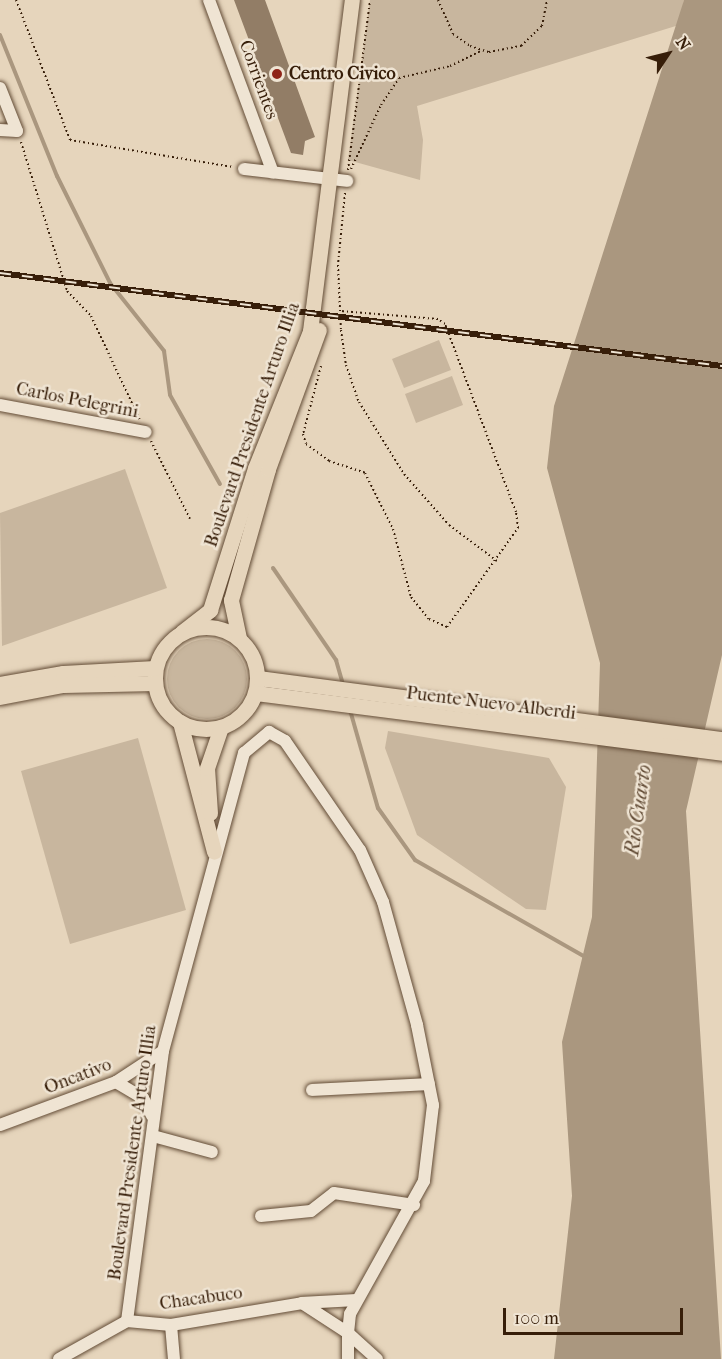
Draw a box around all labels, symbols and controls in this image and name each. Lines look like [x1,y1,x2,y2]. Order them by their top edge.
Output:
north arrow [638,24,698,84]
text: N [672,33,694,54]
street label: Corrientes [234,37,282,123]
place label: Centro Civico [289,63,396,85]
marker: Centro Civico [270,67,284,81]
street label: Boulevard Presidente Arturo Illia [201,300,305,550]
street label: Carlos Pelegrini [14,379,140,423]
street label: Puente Nuevo Alberdi [405,683,577,725]
water label: Río Cuarto [620,763,656,857]
street label: Boulevard Presidente Arturo Illia [104,1024,162,1282]
street label: Oncativo [41,1054,115,1100]
street label: Chacabuco [158,1283,244,1315]
scale bar [506,1296,686,1334]
text: 100 m [514,1308,559,1329]

